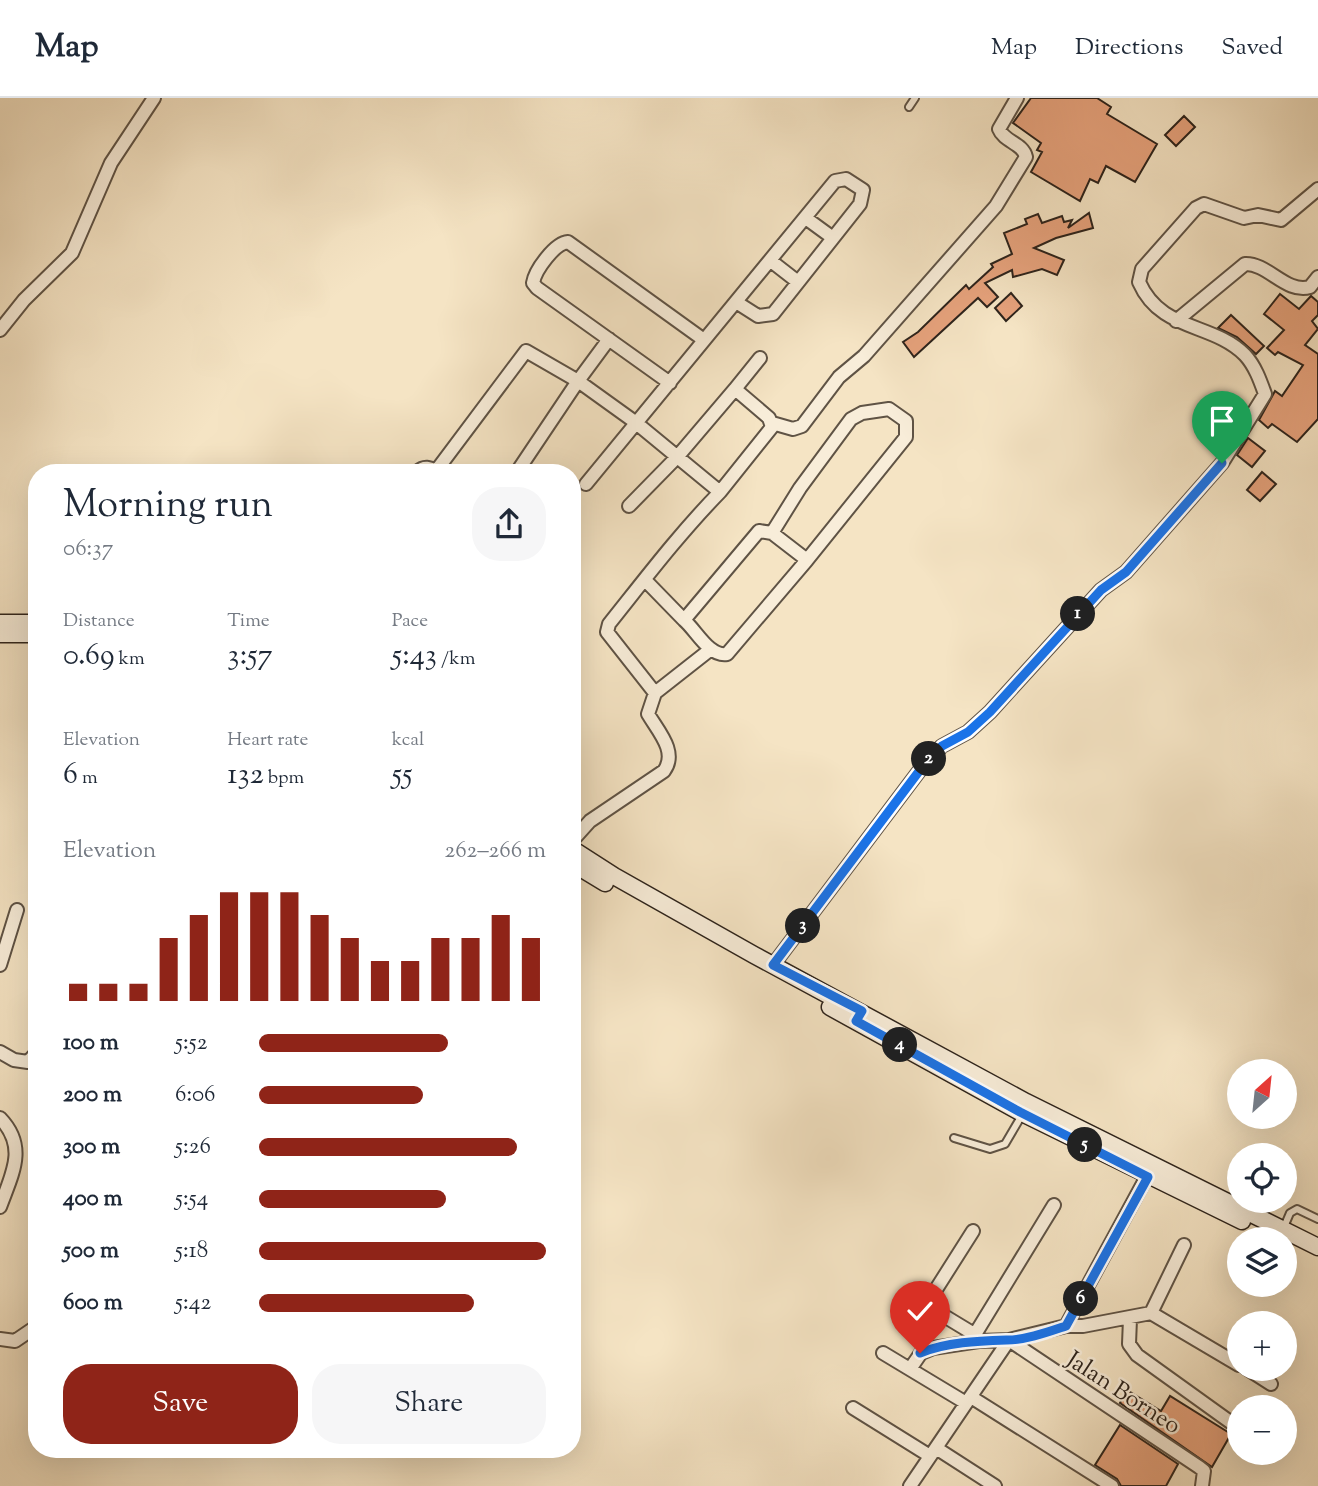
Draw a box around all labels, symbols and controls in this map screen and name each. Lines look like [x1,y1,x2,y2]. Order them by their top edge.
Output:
text: Map [35,24,99,72]
text: Map [991,31,1037,65]
text: Directions [1075,31,1183,65]
text: Saved [1221,31,1283,65]
pin [1192,391,1252,463]
icon: arrive [1203,402,1241,440]
text: Morning run [63,480,273,534]
button: share [472,487,546,561]
text: 06:37 [63,533,113,566]
pin: 1 [1060,596,1096,632]
text: 1 [1074,600,1081,627]
text: Distance [63,608,135,635]
text: Time [227,608,270,635]
text: Pace [392,608,428,635]
text: 0.69 [63,635,115,678]
text: 3:57 [227,635,273,678]
text: 5:43 [392,635,437,678]
text: km [115,646,145,673]
text: /km [437,646,475,673]
text: Elevation [63,727,140,754]
text: Heart rate [227,727,308,754]
text: kcal [392,727,424,754]
pin: 2 [912,742,946,776]
text: 2 [924,745,933,772]
text: 6 [63,754,78,797]
text: 132 [227,754,264,797]
text: 55 [392,754,412,797]
text: m [78,765,98,792]
text: bpm [264,765,304,792]
text: Elevation [63,835,156,868]
text: 262–266 m [444,835,546,868]
pin: 3 [786,908,820,944]
text: 3 [799,912,806,939]
text: 100 m [63,1027,119,1060]
text: 5:52 [175,1027,207,1060]
pin: 4 [883,1028,918,1062]
text: 4 [895,1031,904,1058]
north arrow [1227,1059,1297,1129]
map controls [1227,1059,1297,1465]
text: 200 m [63,1079,122,1112]
text: 6:06 [175,1079,216,1112]
pin: 5 [1068,1128,1102,1162]
text: 300 m [63,1131,120,1164]
text: 5:26 [175,1131,211,1164]
text: 5 [1081,1131,1088,1158]
button: locate [1227,1143,1297,1213]
text: 400 m [63,1183,123,1216]
text: 5:54 [175,1183,208,1216]
button: layers [1227,1227,1297,1297]
text: 500 m [63,1235,119,1268]
text: 5:18 [175,1235,208,1268]
pin [890,1281,950,1353]
pin: 6 [1064,1282,1098,1316]
text: 6 [1076,1285,1085,1312]
text: 600 m [63,1287,123,1320]
text: 5:42 [175,1287,211,1320]
icon: check [901,1292,939,1330]
button: + [1227,1311,1297,1381]
street label: Jalan Borneo [1057,1343,1187,1443]
button: Save [63,1364,298,1444]
button: Share [312,1364,546,1444]
button: − [1227,1395,1297,1465]

